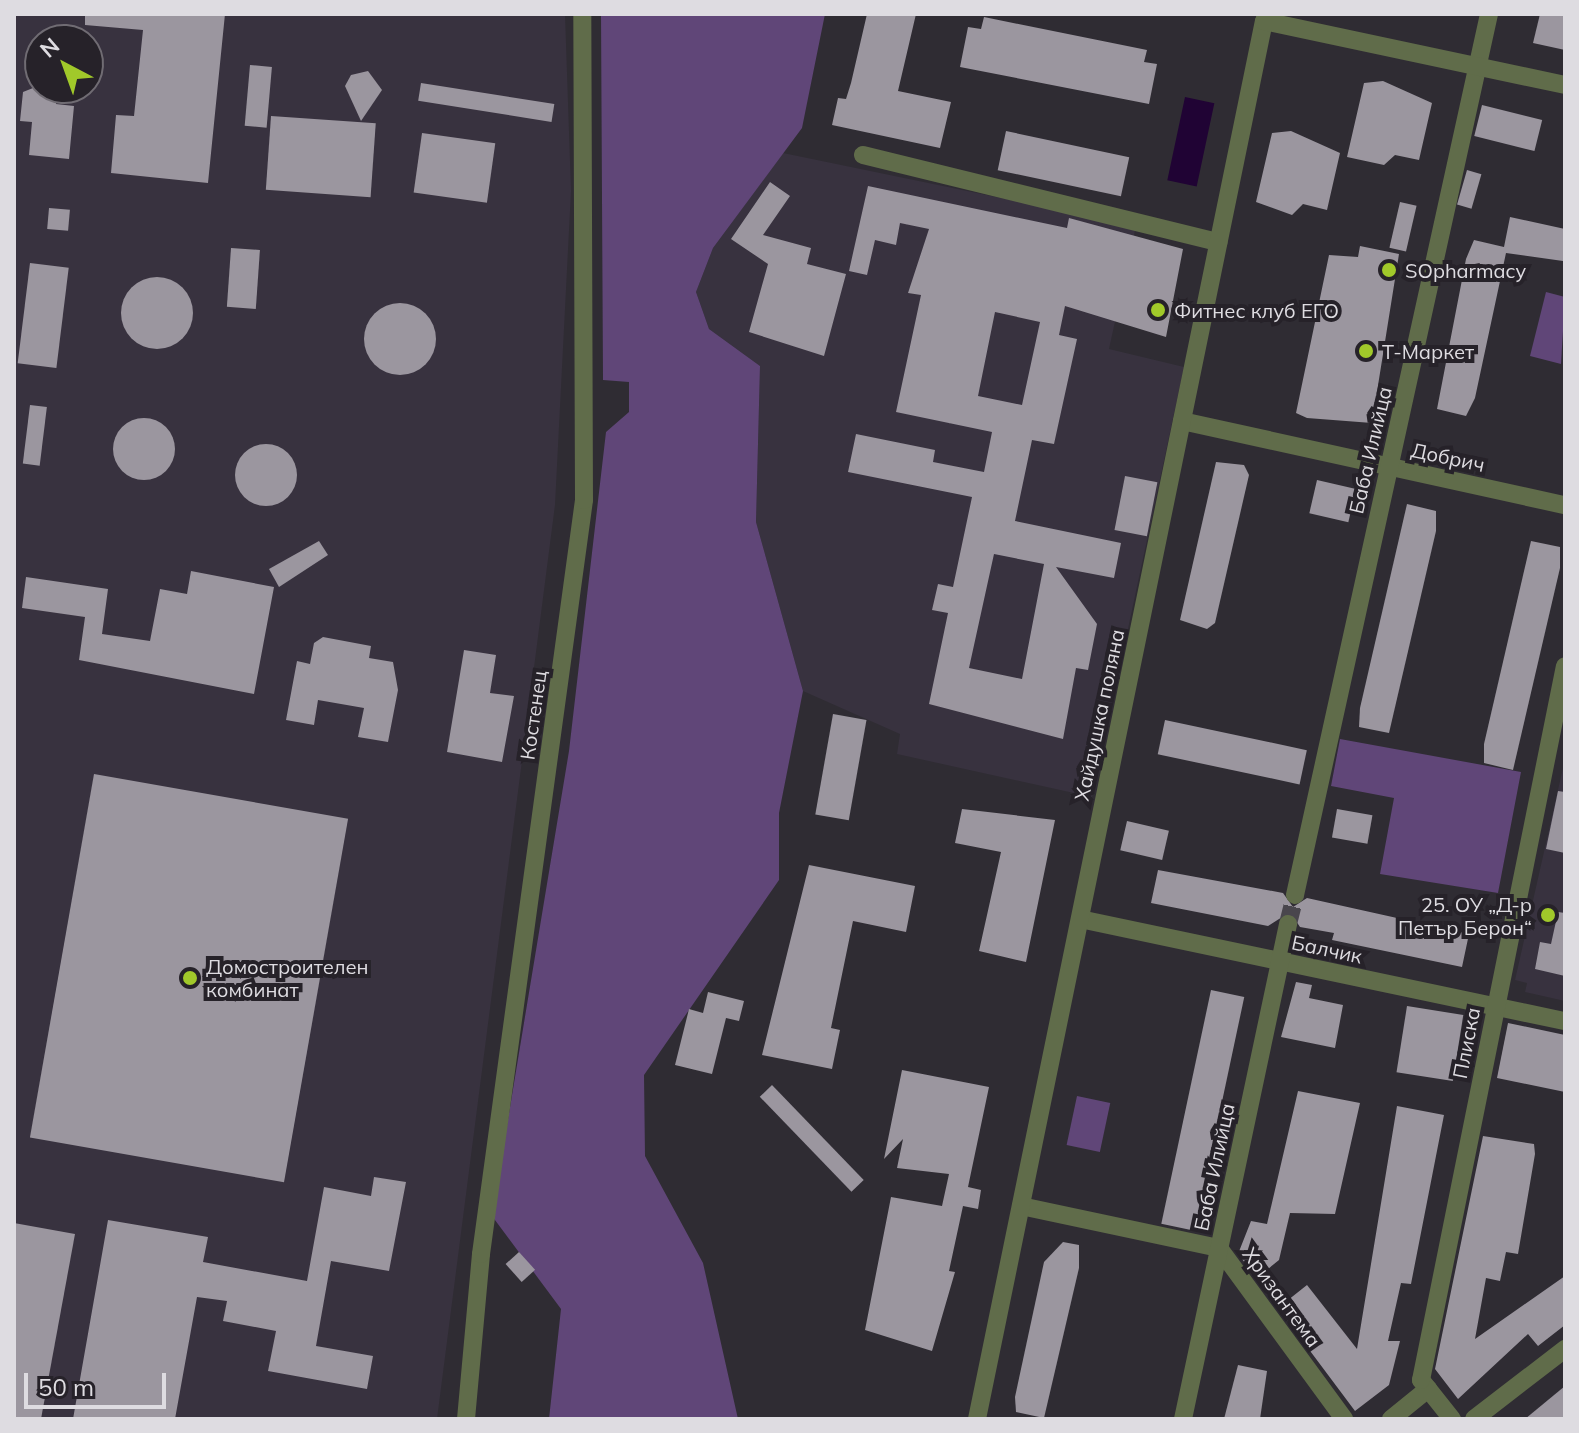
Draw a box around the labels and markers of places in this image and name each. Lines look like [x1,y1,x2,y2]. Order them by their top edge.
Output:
place label: SOpharmacy [1405,258,1526,282]
marker: SOpharmacy [1380,261,1398,279]
place label: Фитнес клуб ЕГО [1174,298,1339,322]
marker: Фитнес клуб ЕГО [1149,301,1167,319]
place label: Т-Маркет [1382,339,1474,363]
marker: Т-Маркет [1357,342,1375,360]
place label: 25. ОУ „Д-р Петър Берон“ [1398,892,1532,939]
marker: 25. ОУ „Д-р Петър Берон“ [1539,906,1557,924]
place label: Домостроителен комбинат [206,954,369,1001]
marker: Домостроителен комбинат [181,969,199,987]

